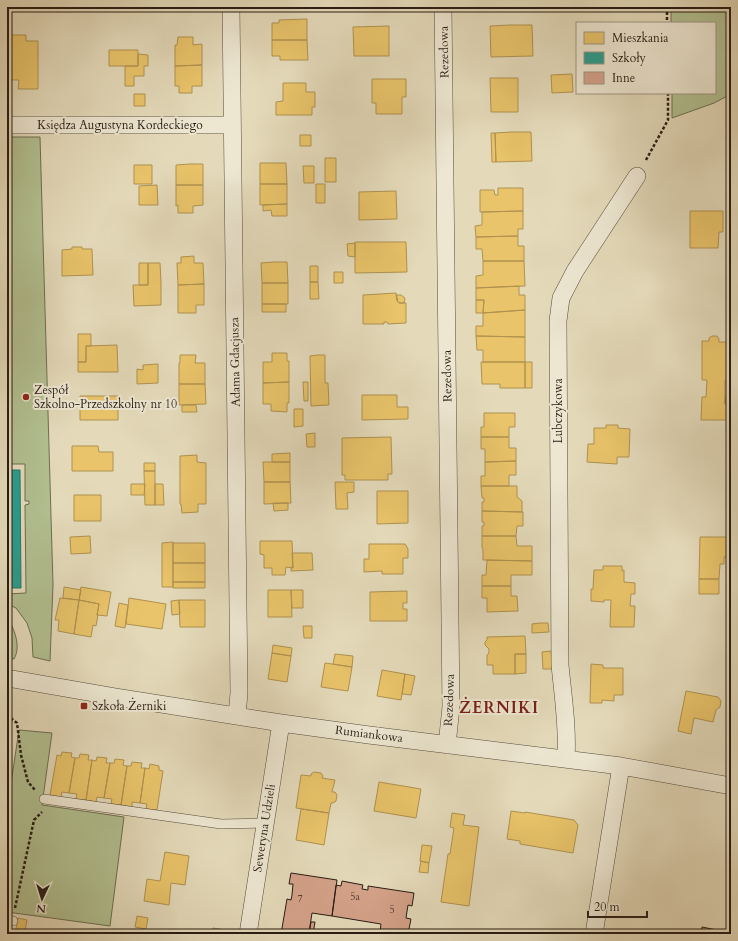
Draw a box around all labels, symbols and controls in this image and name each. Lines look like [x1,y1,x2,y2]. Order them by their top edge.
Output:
legend [576,22,716,94]
street label: Rezedowa [436,25,452,78]
text: Mieszkania [612,30,669,46]
text: Szkoły [612,50,647,66]
text: Inne [612,70,635,86]
street label: Księdza Augustyna Kordeckiego [37,117,203,133]
street label: Adama Gdacjusza [226,316,244,407]
street label: Rezedowa [439,349,455,402]
street label: Lubczykowa [550,378,566,444]
place label: Zespół Szkolno-Przedszkolny nr 10 [34,382,177,412]
marker: Zespół Szkolno-Przedszkolny nr 10 [21,392,31,402]
street label: Rezedowa [440,673,458,726]
district label: ŻERNIKI [459,696,539,719]
place label: Szkoła Żerniki [92,697,167,714]
marker: Szkoła Żerniki [79,701,89,711]
street label: Rumiankowa [334,722,405,746]
street label: Seweryna Udzieli [249,782,279,873]
north arrow [22,879,62,919]
house number: 5a [350,890,360,904]
house number: 7 [297,892,303,906]
scale bar [588,893,647,919]
text: 20 m [594,899,621,915]
text: N [36,901,47,916]
house number: 5 [389,903,395,917]

